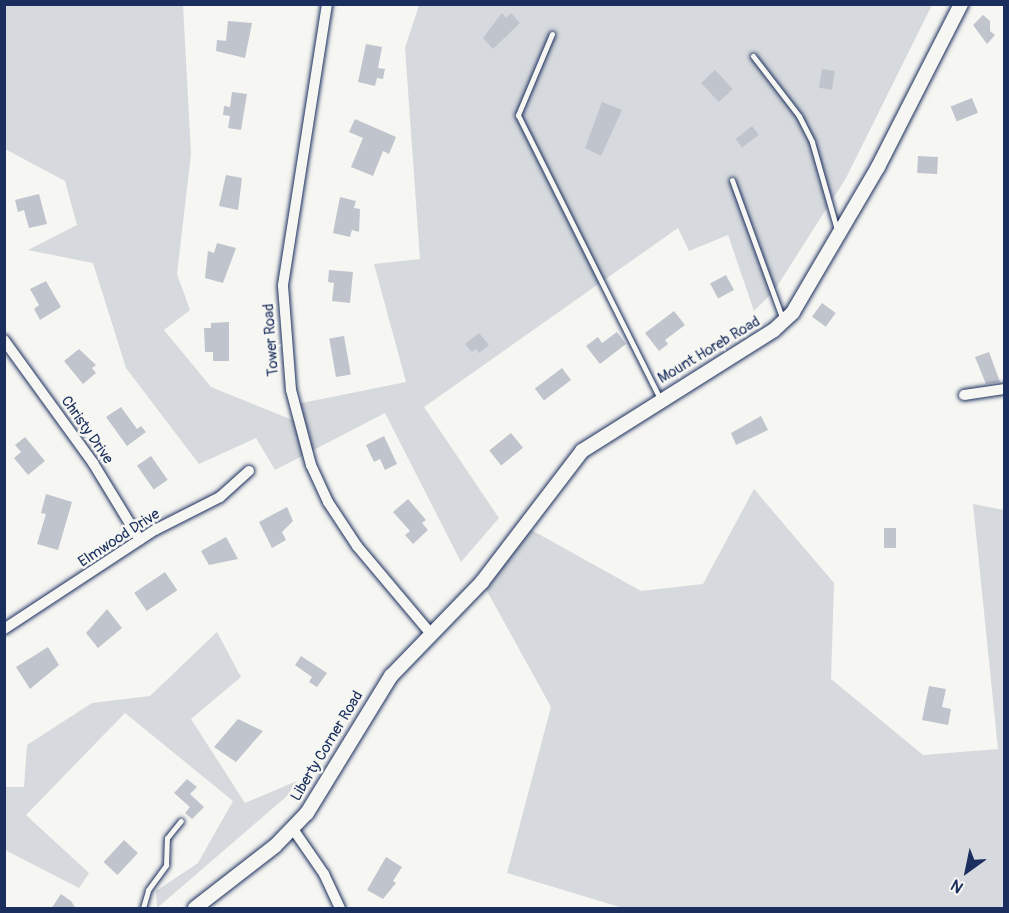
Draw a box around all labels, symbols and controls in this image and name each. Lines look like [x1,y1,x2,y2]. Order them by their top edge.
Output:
street label: Tower Road [259,303,283,377]
street label: Mount Horeb Road [655,312,763,388]
street label: Christy Drive [57,393,117,467]
street label: Elmwood Drive [75,505,163,571]
street label: Liberty Corner Road [287,688,367,804]
north arrow [937,841,997,901]
text: N [947,875,967,897]

